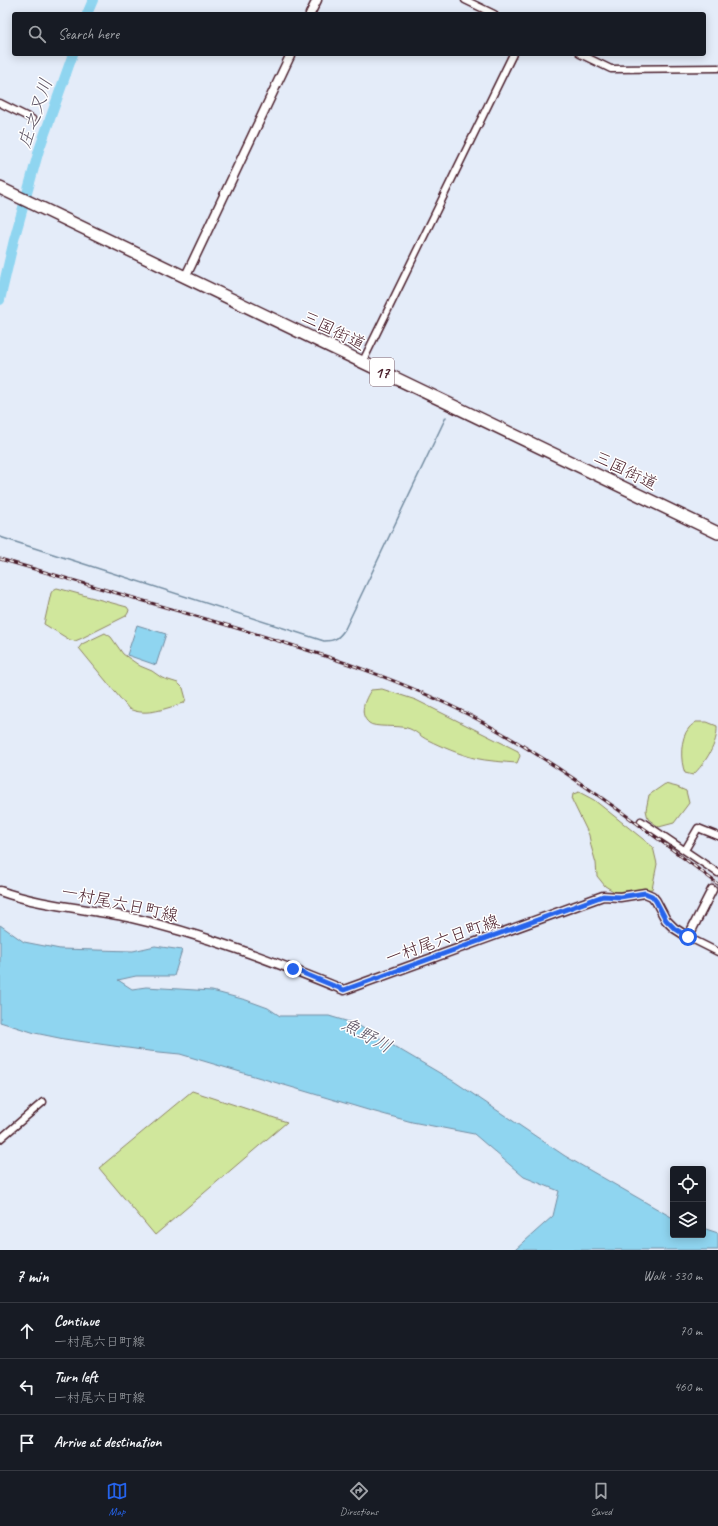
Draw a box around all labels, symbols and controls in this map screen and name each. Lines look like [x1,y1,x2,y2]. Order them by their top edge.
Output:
search box [12,12,706,56]
icon: search [26,23,48,45]
text: Search here [58,25,119,44]
water label: 庄之又川 [13,75,57,151]
street label: 三国街道 [299,306,369,355]
road number: 17 [370,358,394,386]
street label: 三国街道 [591,446,661,495]
street label: 一村尾六日町線 [60,881,180,926]
street label: 一村尾六日町線 [382,910,502,969]
route start [679,928,697,946]
route end [284,960,302,978]
water label: 魚野川 [338,1012,396,1058]
map controls [670,1166,706,1238]
button: locate [670,1166,706,1202]
button: layers [670,1202,706,1238]
text: 7 min [16,1266,49,1287]
text: Walk · 530 m [643,1268,702,1284]
text: Continue [54,1312,99,1331]
icon: ahead [16,1320,38,1342]
text: 70 m [680,1323,702,1339]
text: 一村尾六日町線 [54,1334,145,1350]
text: Turn left [54,1368,97,1387]
icon: left [16,1376,38,1398]
text: 460 m [674,1379,702,1395]
text: 一村尾六日町線 [54,1390,145,1406]
icon: arrive [16,1432,38,1454]
text: Arrive at destination [54,1433,161,1452]
tab: Map [106,1480,128,1518]
tab: Directions [340,1480,378,1518]
tab: Saved [590,1480,612,1518]

